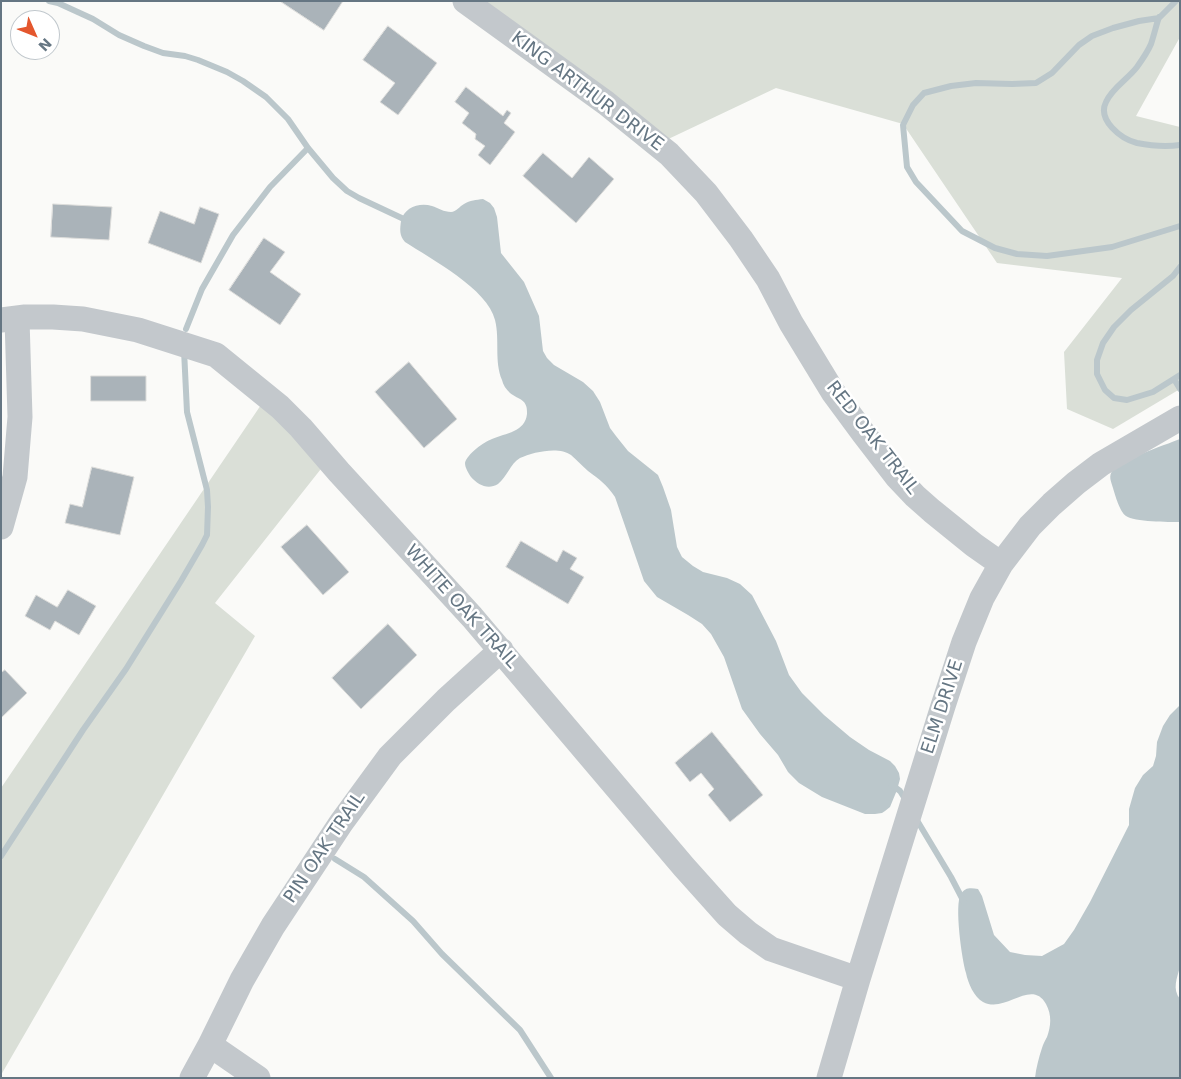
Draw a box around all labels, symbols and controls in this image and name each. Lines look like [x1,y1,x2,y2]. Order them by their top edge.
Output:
north arrow [10,10,60,60]
street label: KING ARTHUR DRIVE [507,28,667,156]
text: N [35,35,55,54]
street label: RED OAK TRAIL [821,377,923,499]
street label: WHITE OAK TRAIL [400,541,522,673]
street label: ELM DRIVE [918,657,968,757]
street label: PIN OAK TRAIL [280,788,370,908]

